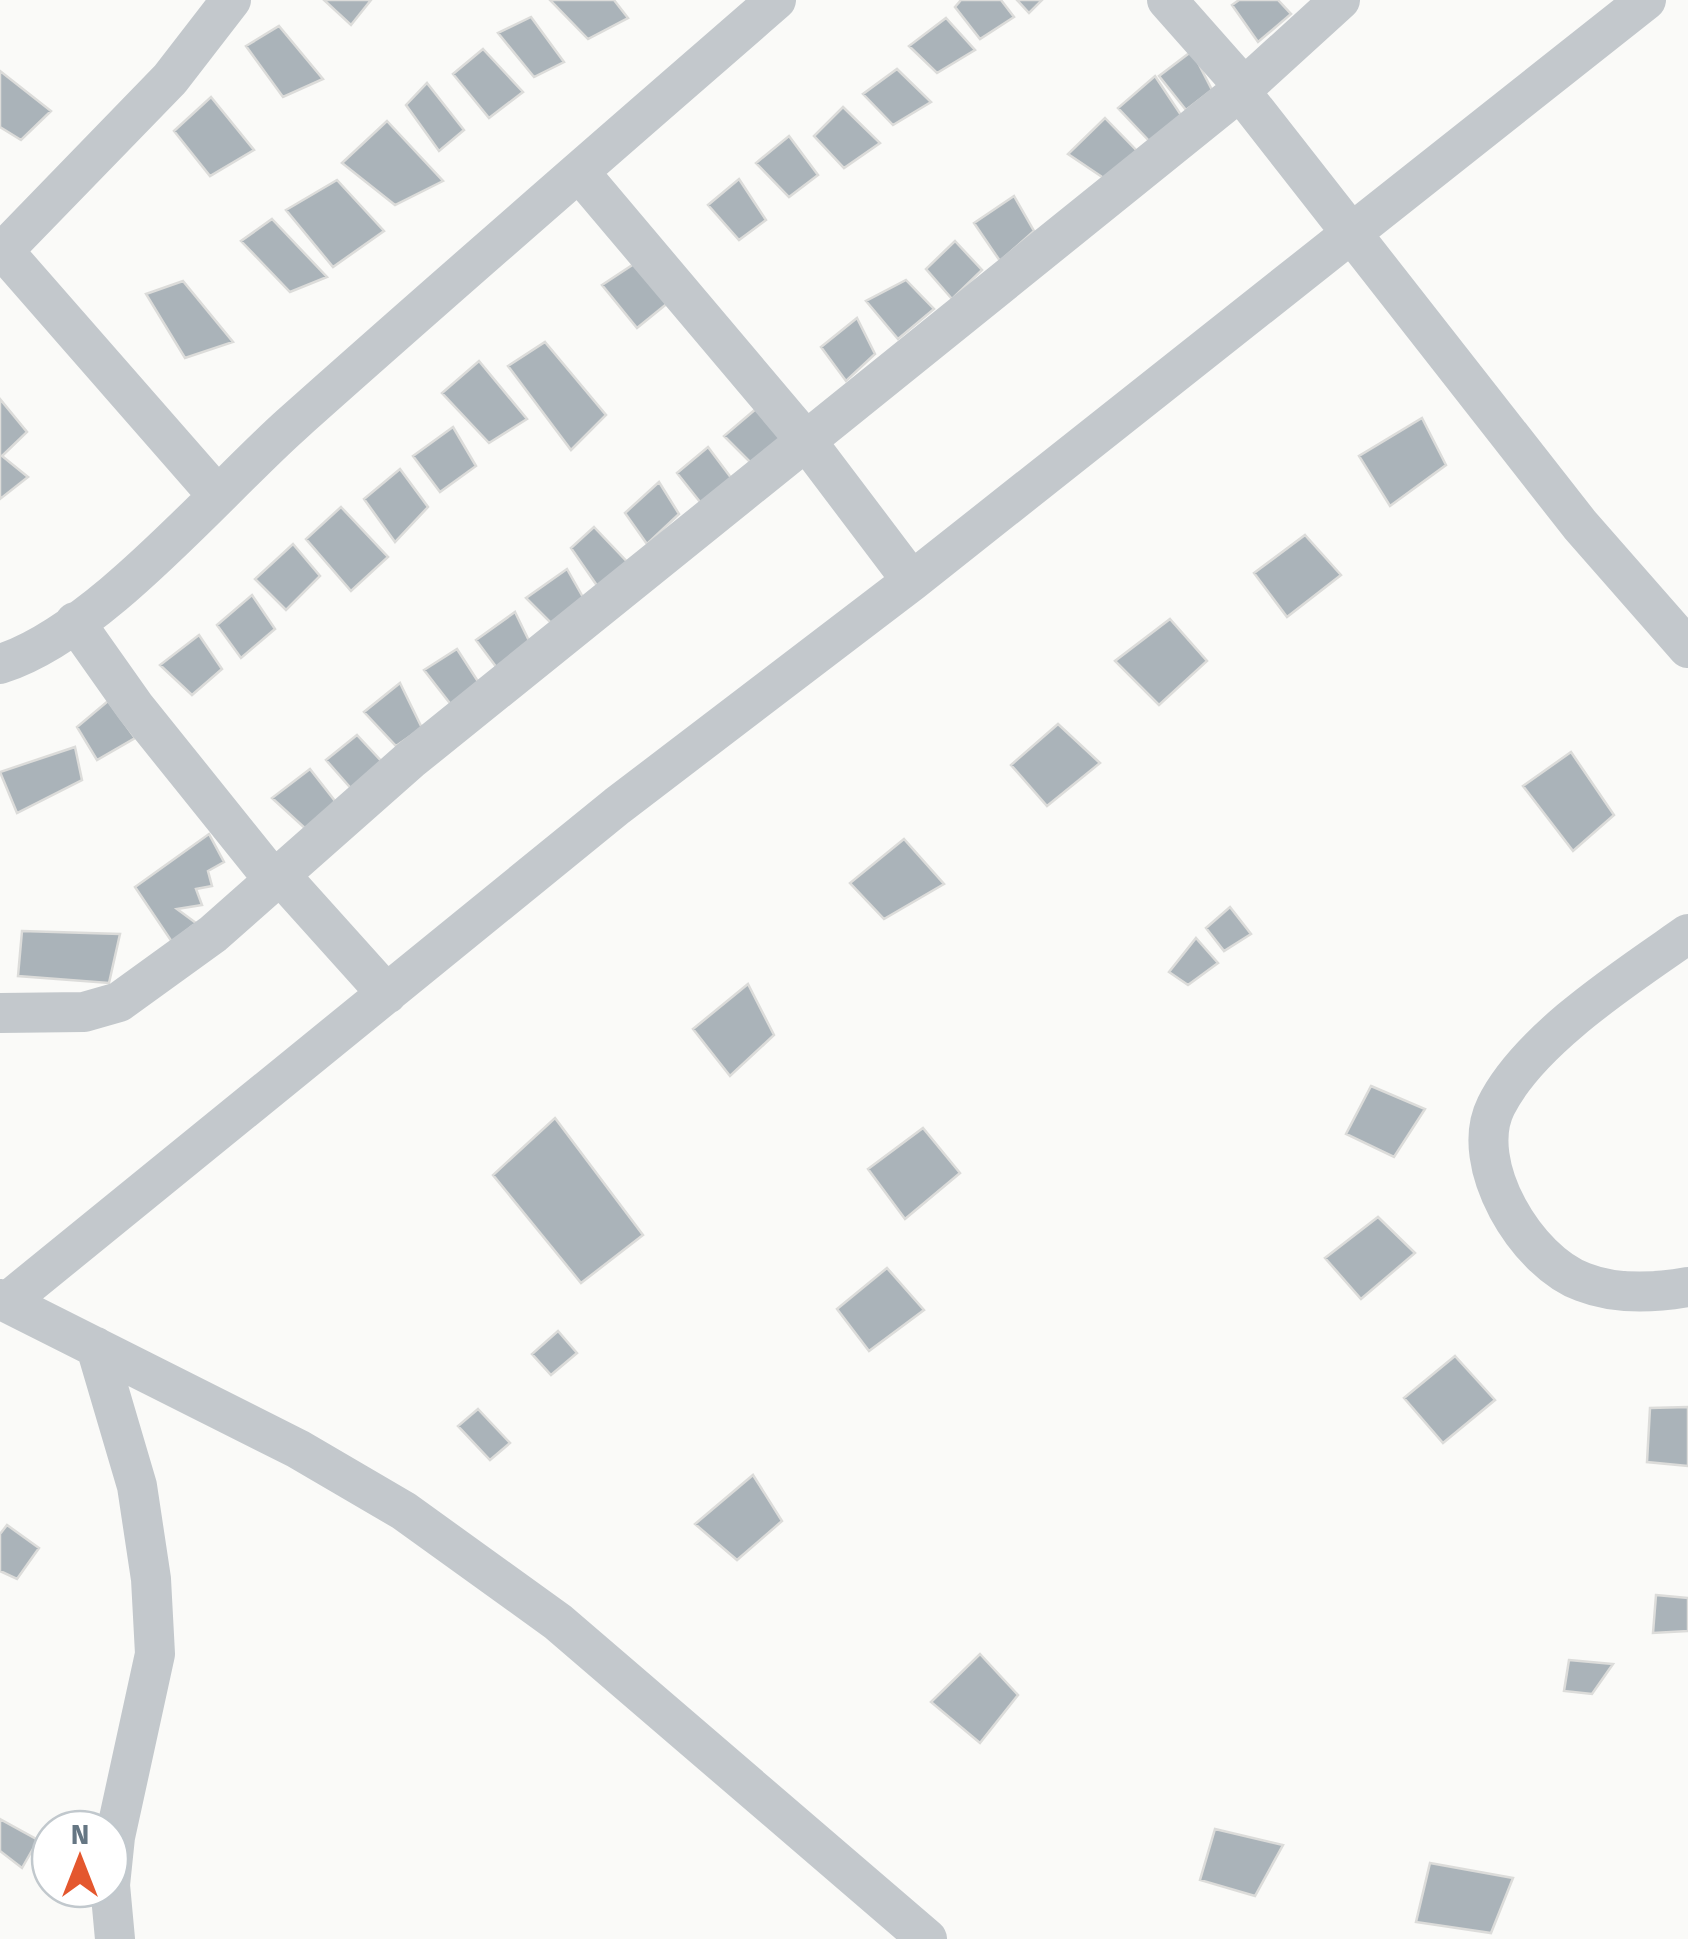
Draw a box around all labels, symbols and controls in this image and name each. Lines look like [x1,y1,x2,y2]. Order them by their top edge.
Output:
north arrow [30,1809,130,1909]
text: N [71,1818,89,1851]

